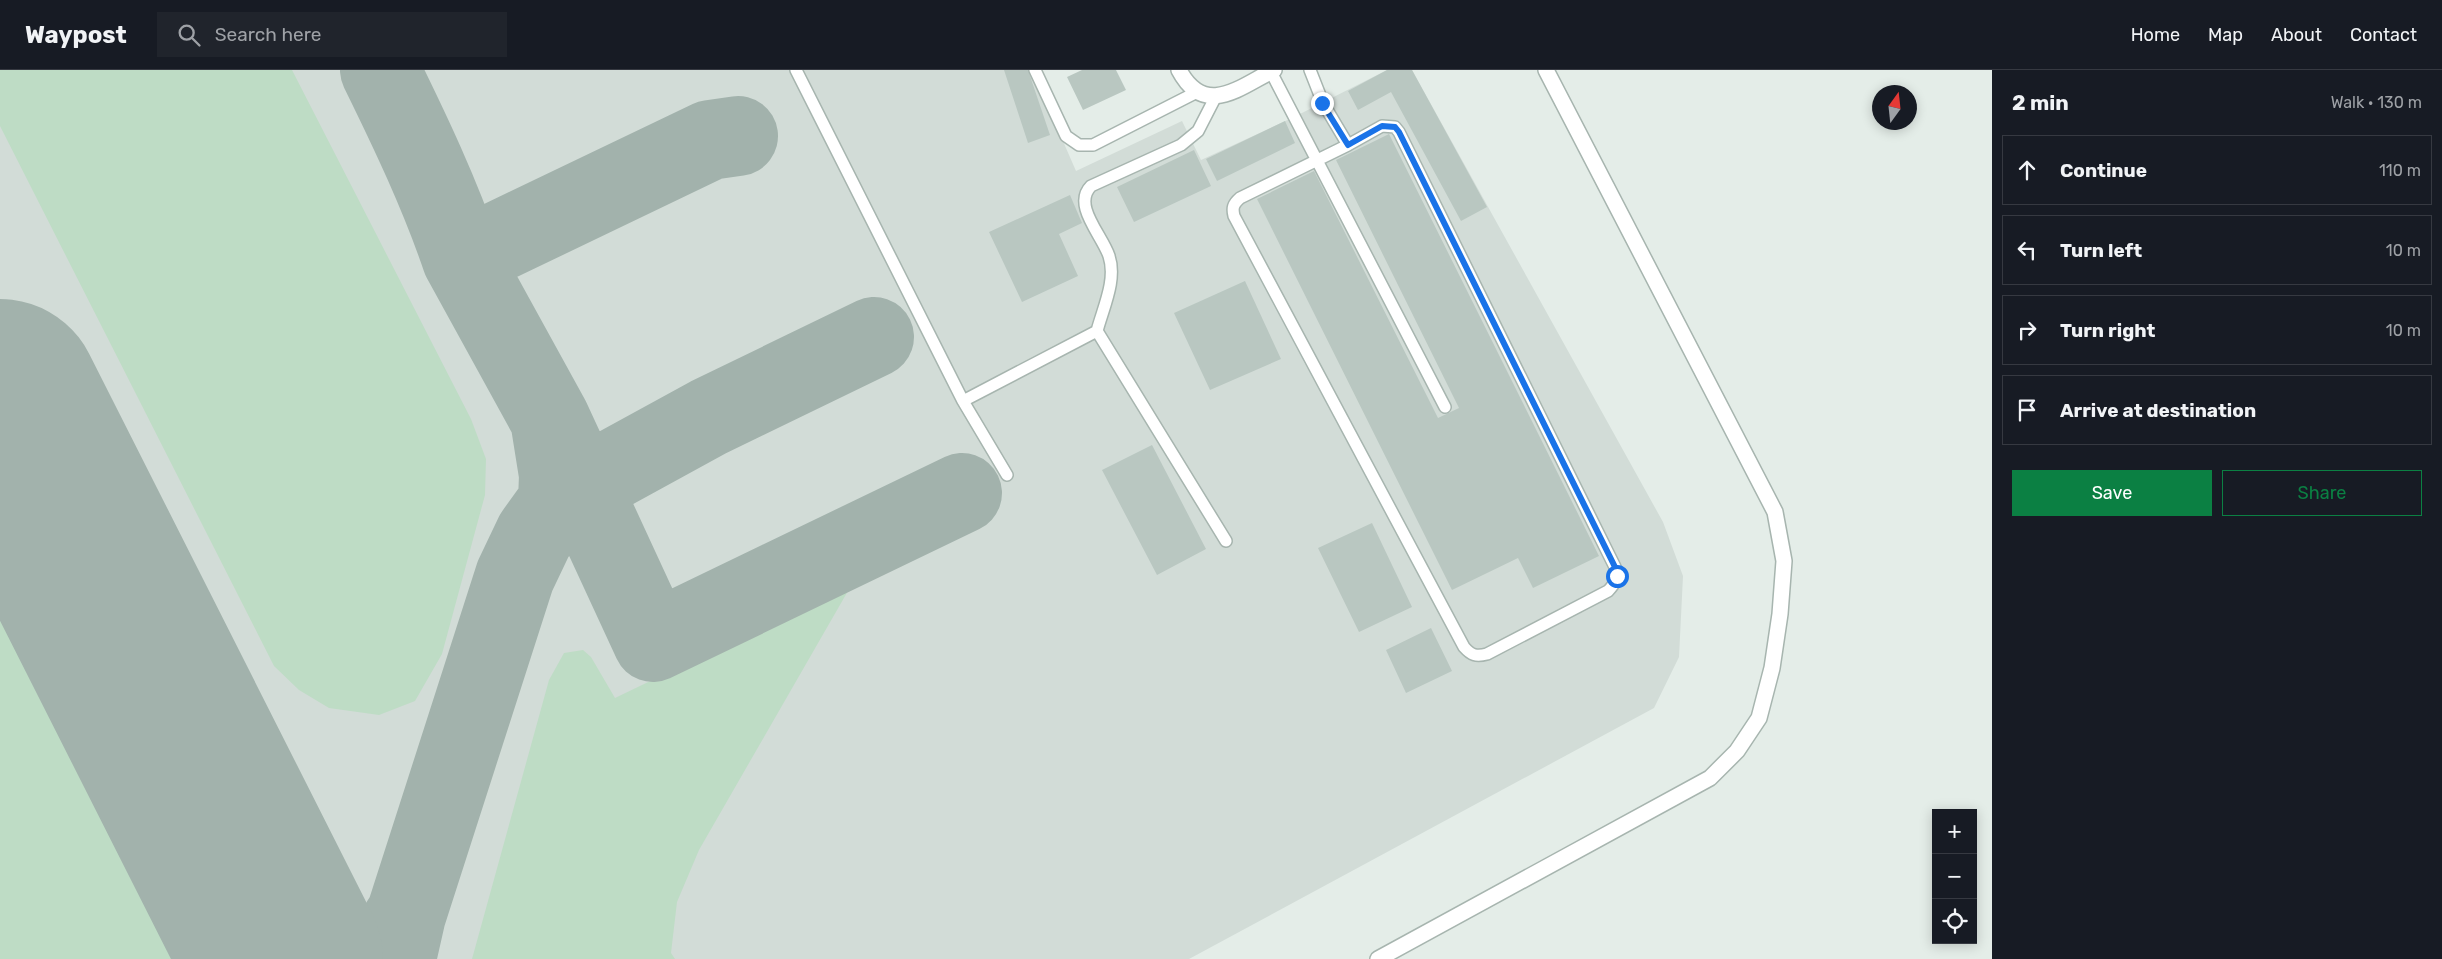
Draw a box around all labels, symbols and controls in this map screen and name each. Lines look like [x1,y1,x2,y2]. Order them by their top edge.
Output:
search box [157,12,507,57]
text: Waypost [25,21,127,49]
icon: search [175,21,203,49]
text: Search here [215,23,321,46]
text: Home [2131,24,2180,46]
text: Map [2208,24,2243,46]
text: About [2271,24,2322,46]
text: Contact [2350,24,2417,46]
north arrow [1872,85,1917,130]
text: 2 min [2012,90,2069,115]
route end [1311,92,1334,115]
text: Walk · 130 m [2331,93,2422,112]
icon: ahead [2013,156,2041,184]
text: Continue [2060,159,2147,182]
text: 110 m [2379,161,2421,180]
icon: left [2013,236,2041,264]
text: Turn left [2060,239,2142,262]
text: 10 m [2386,241,2421,260]
icon: right [2013,316,2041,344]
text: Turn right [2060,319,2155,342]
text: 10 m [2386,321,2421,340]
icon: arrive [2013,396,2041,424]
text: Arrive at destination [2060,399,2256,422]
button: Save [2012,470,2212,516]
button: Share [2222,470,2422,516]
route start [1606,565,1629,588]
map controls [1932,809,1977,944]
button: + [1932,809,1977,854]
button: − [1932,854,1977,899]
button: locate [1932,899,1977,944]

